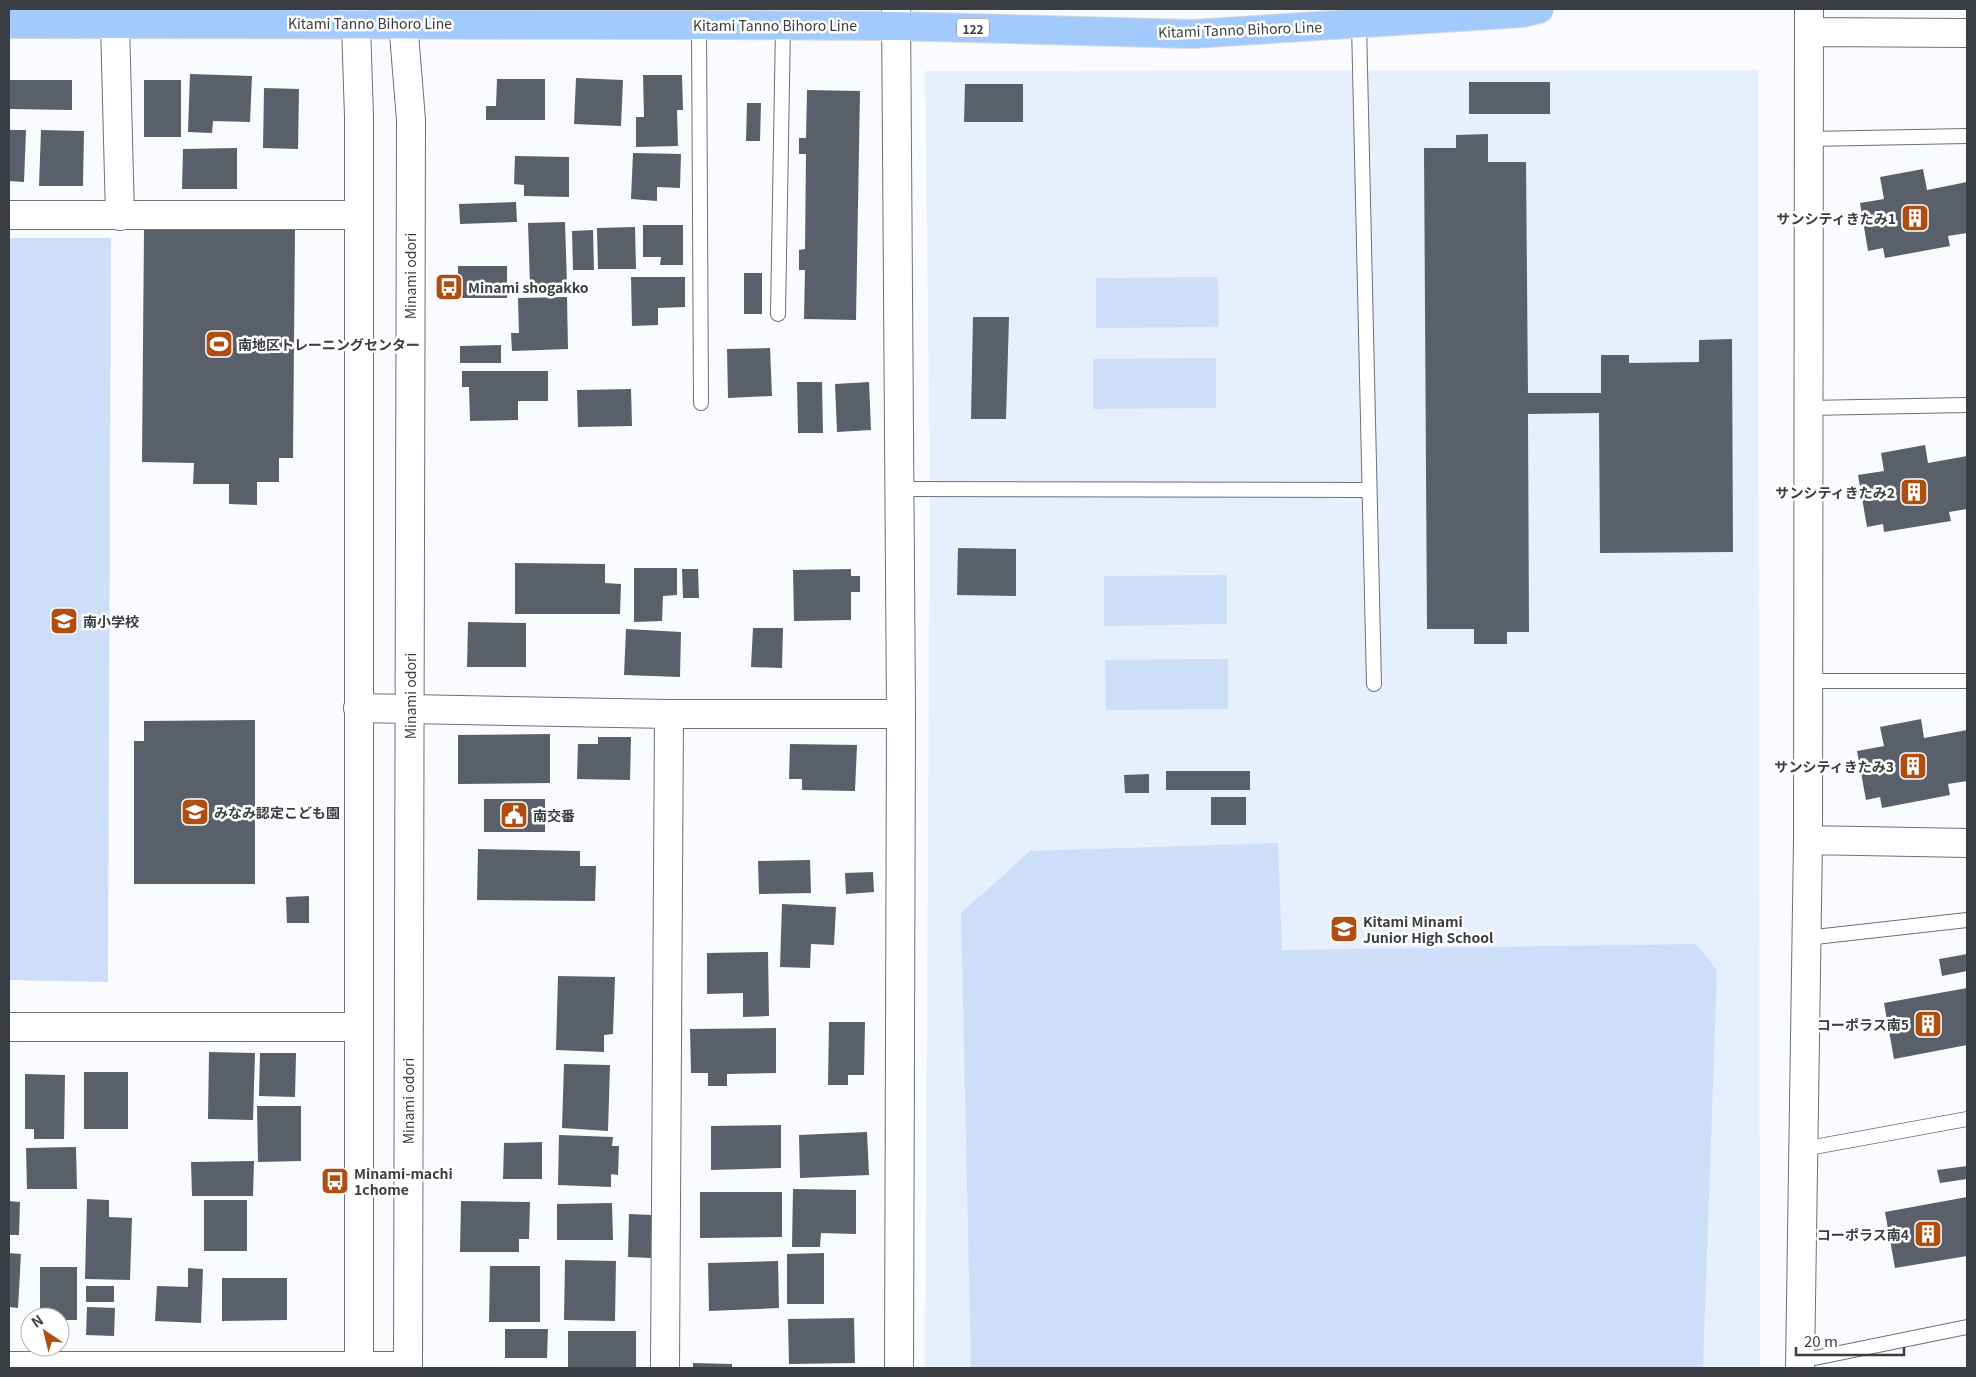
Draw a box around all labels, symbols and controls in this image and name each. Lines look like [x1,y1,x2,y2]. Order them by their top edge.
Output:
street label: Kitami Tanno Bihoro Line [288,13,452,33]
street label: Kitami Tanno Bihoro Line [693,15,857,35]
street label: Kitami Tanno Bihoro Line [1158,16,1323,42]
road number: 122 [957,18,989,38]
building icon: サンシティきたみ1 [1900,203,1930,233]
place label: サンシティきたみ1 [1777,208,1896,228]
street label: Minami odori [400,233,420,319]
bus stop icon: Minami shogakko [434,272,464,302]
place label: Minami shogakko [468,277,589,297]
sports icon: 南地区トレーニングセンター [204,329,234,359]
place label: 南地区トレーニングセンター [238,334,420,354]
building icon: サンシティきたみ2 [1899,477,1929,507]
place label: サンシティきたみ2 [1776,482,1895,502]
school or university icon: 南小学校 [49,606,79,636]
place label: 南小学校 [83,611,139,631]
street label: Minami odori [400,653,420,739]
building icon: サンシティきたみ3 [1898,751,1928,781]
place label: サンシティきたみ3 [1775,756,1894,776]
school or university icon: みなみ認定こども園 [180,797,210,827]
public building icon: 南交番 [499,800,529,830]
place label: みなみ認定こども園 [214,802,340,822]
place label: 南交番 [533,805,575,825]
place label: Kitami Minami Junior High School [1363,911,1494,947]
school or university icon: Kitami Minami Junior High School [1329,914,1359,944]
building icon: コーポラス南5 [1913,1009,1943,1039]
place label: コーポラス南5 [1817,1014,1909,1034]
street label: Minami odori [398,1058,418,1144]
place label: Minami-machi 1chome [354,1163,453,1199]
bus stop icon: Minami-machi 1chome [320,1166,350,1196]
building icon: コーポラス南4 [1913,1219,1943,1249]
place label: コーポラス南4 [1817,1224,1909,1244]
north arrow [20,1307,70,1357]
text: N [27,1309,47,1332]
scale bar [1796,1324,1904,1356]
text: 20 m [1804,1330,1838,1351]

